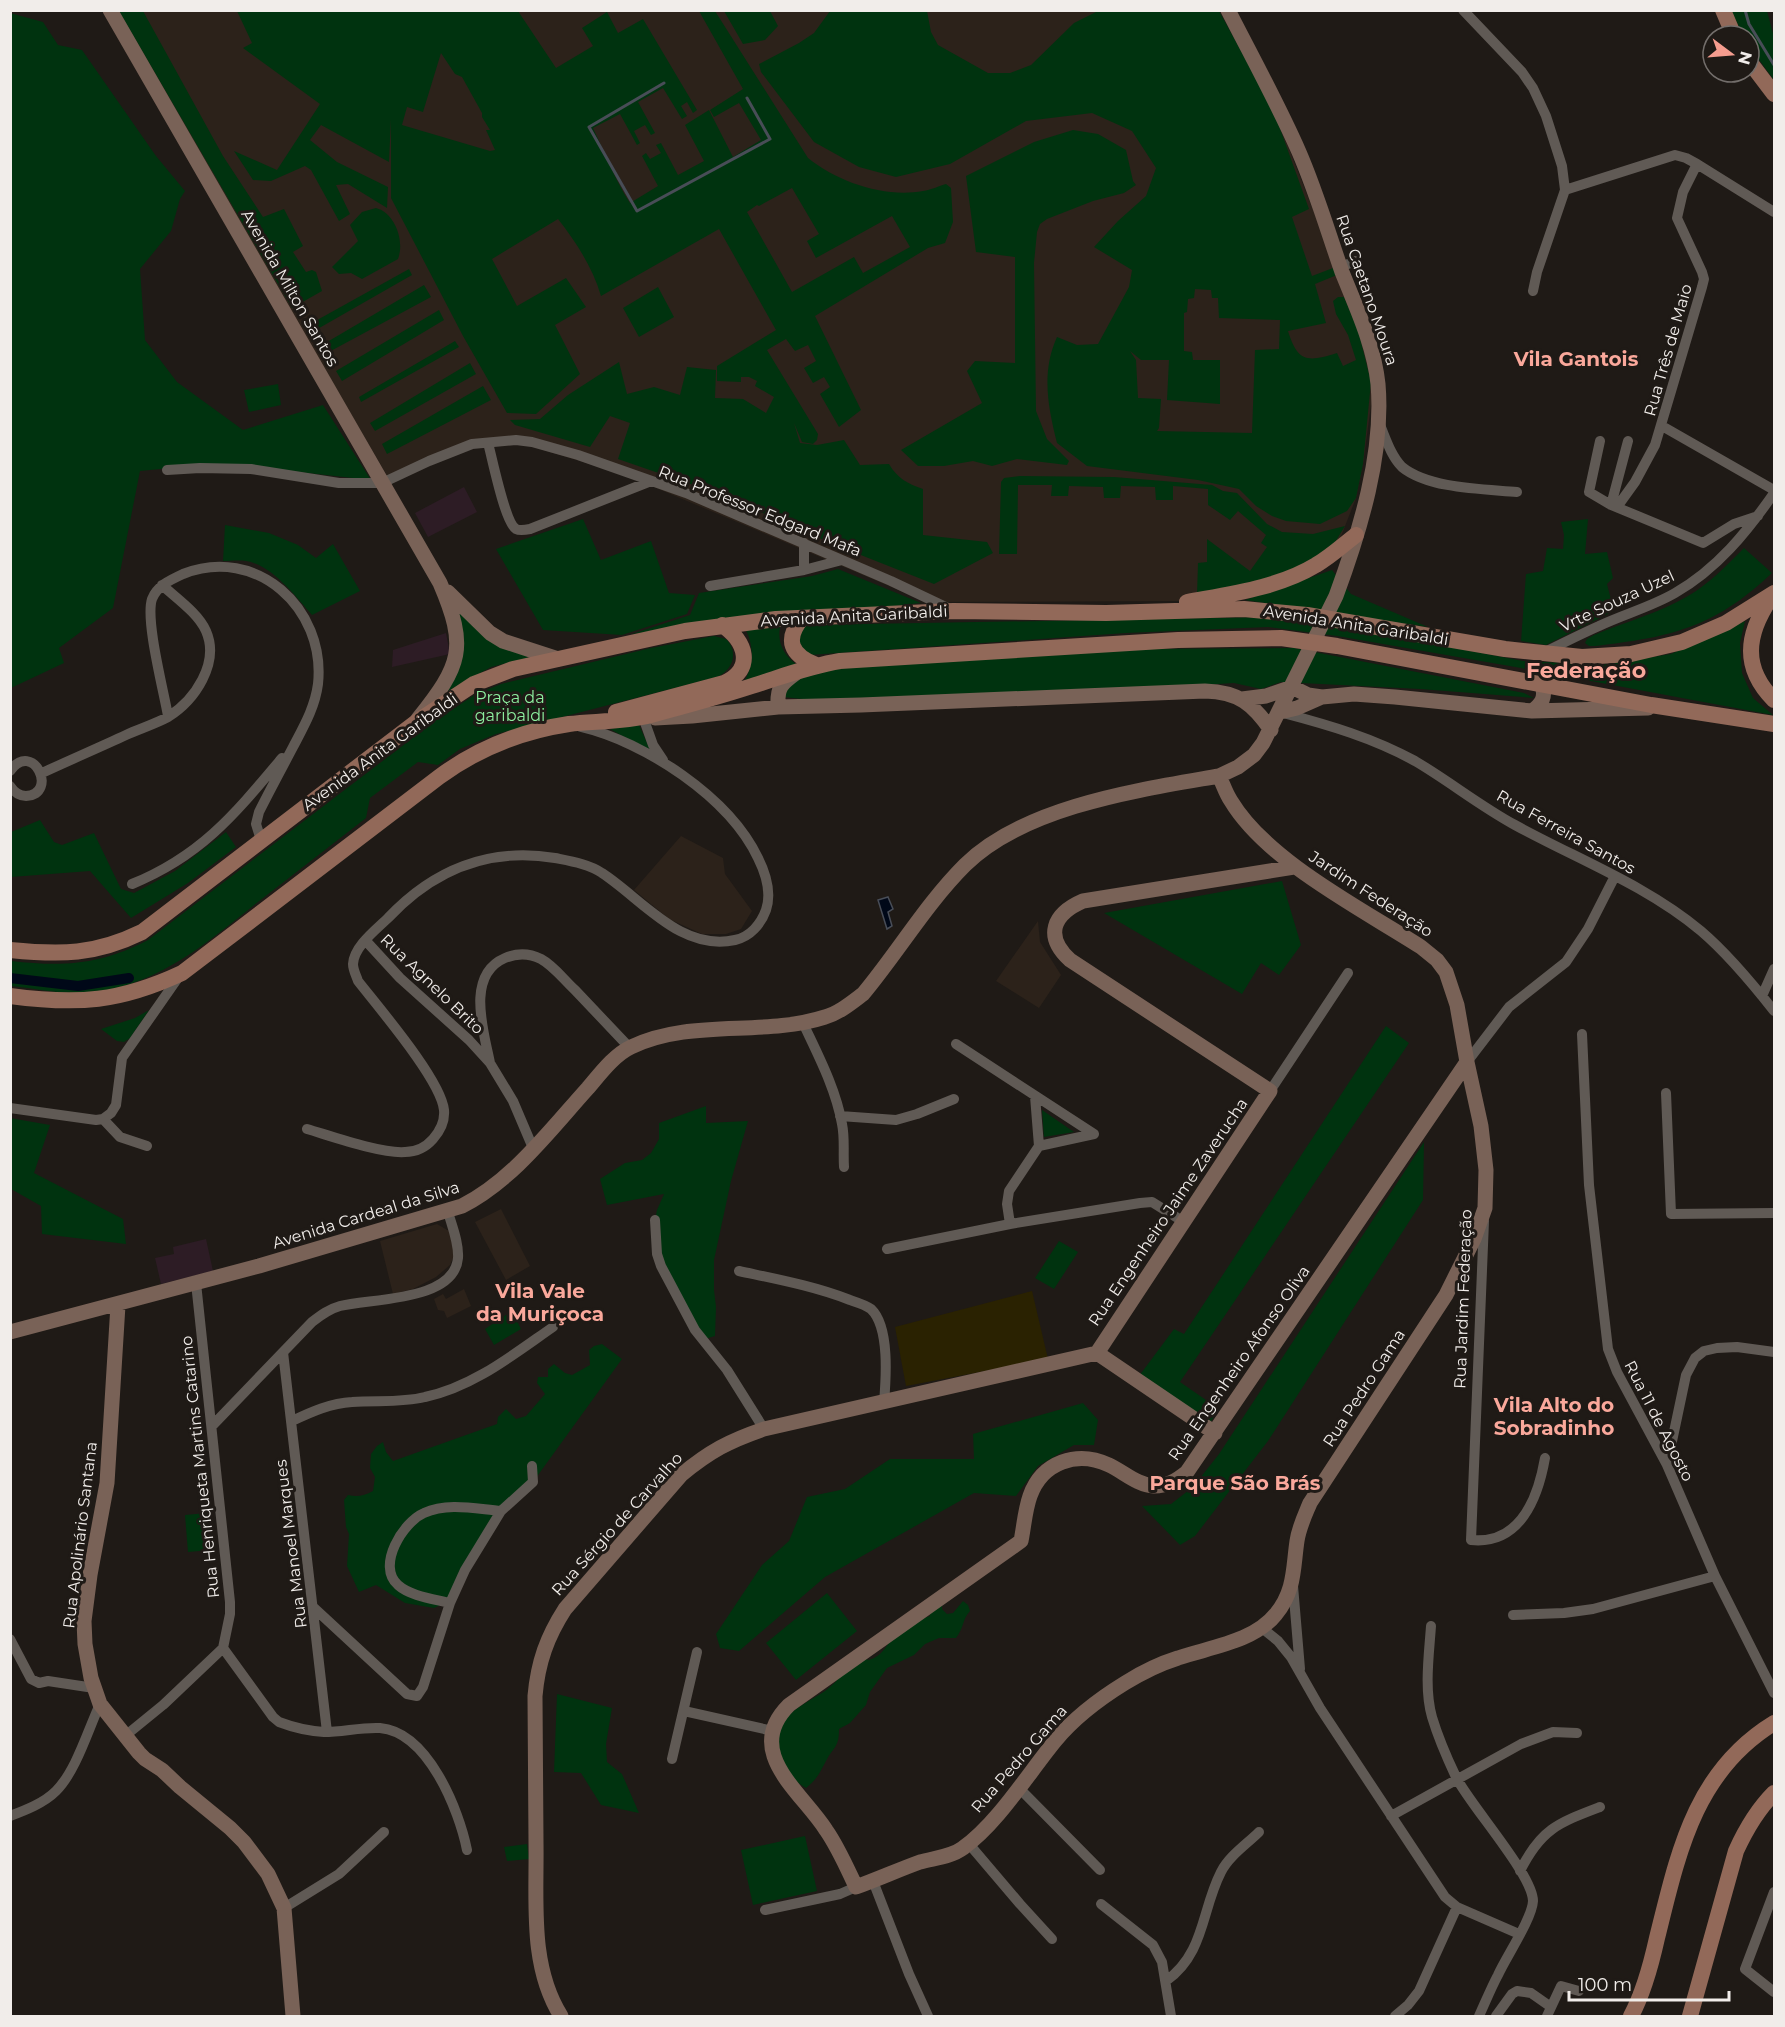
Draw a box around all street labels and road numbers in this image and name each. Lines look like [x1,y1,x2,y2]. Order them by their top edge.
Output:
street label: Avenida Milton Santos [237,206,343,370]
street label: Rua Caetano Moura [1332,212,1402,368]
street label: Rua Três de Maio [1640,282,1696,418]
street label: Rua Professor Edgard Mafa [656,462,864,560]
street label: Vrte Souza Uzel [1557,566,1677,636]
street label: Avenida Anita Garibaldi [1262,601,1450,649]
street label: Avenida Anita Garibaldi [760,602,948,630]
street label: Avenida Anita Garibaldi [299,689,461,815]
street label: Rua Ferreira Santos [1493,786,1639,878]
street label: Jardim Federação [1305,846,1436,941]
street label: Rua Agnelo Brito [376,930,488,1038]
street label: Rua Engenheiro Jaime Zaverucha [1084,1094,1252,1330]
street label: Avenida Cardeal da Silva [270,1177,462,1253]
street label: Rua Jardim Federação [1450,1209,1476,1389]
street label: Rua Engenheiro Afonso Oliva [1164,1262,1314,1464]
street label: Rua Pedro Gama [1319,1326,1409,1450]
street label: Rua Henriqueta Martins Catarino [177,1335,223,1599]
street label: Rua 11 de Agosto [1620,1358,1698,1484]
street label: Rua Apolinário Santana [59,1441,101,1629]
street label: Rua Sérgio de Carvalho [548,1448,686,1600]
street label: Rua Manoel Marques [271,1458,311,1629]
street label: Rua Pedro Gama [967,1701,1071,1817]

